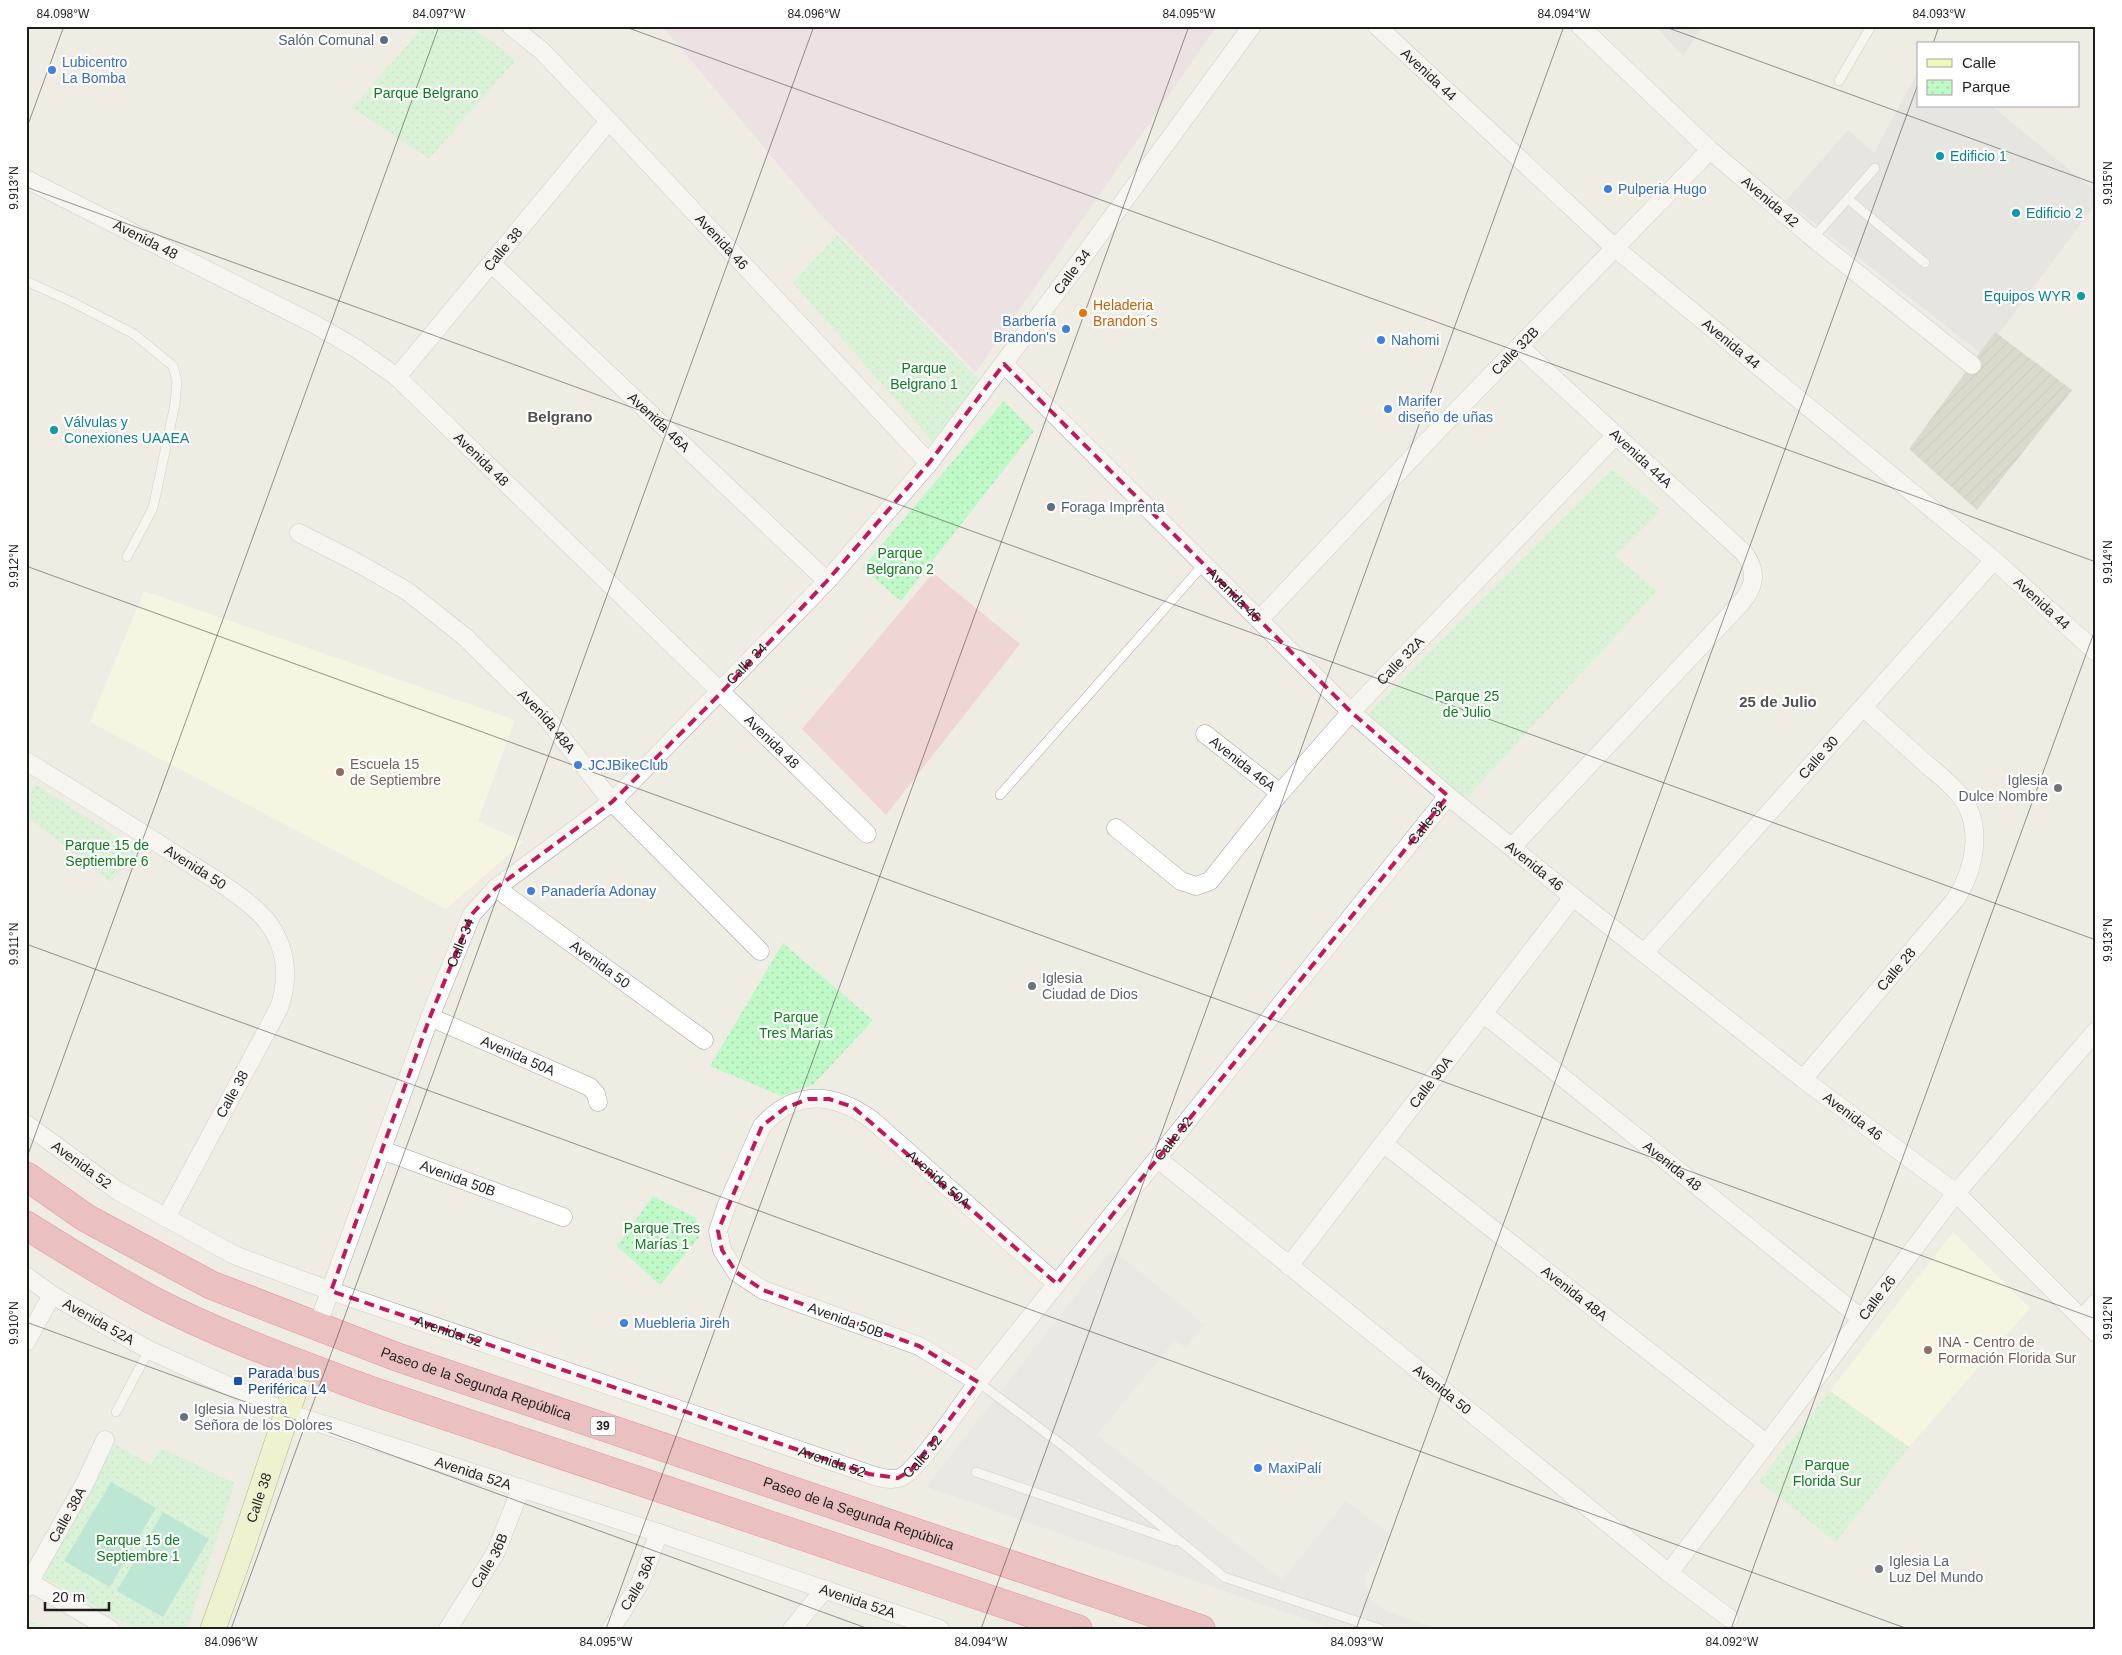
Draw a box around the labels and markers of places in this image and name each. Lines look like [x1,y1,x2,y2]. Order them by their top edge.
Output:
place label: Salón Comunal [278,32,374,48]
marker: Salón Comunal [378,34,390,46]
place label: Lubicentro La Bomba [62,54,128,86]
marker: Lubicentro La Bomba [46,64,58,76]
place label: Edificio 1 [1950,148,2007,164]
marker: Edificio 1 [1934,150,1946,162]
place label: Pulperia Hugo [1618,181,1707,197]
marker: Pulperia Hugo [1602,183,1614,195]
place label: Edificio 2 [2026,205,2083,221]
marker: Edificio 2 [2010,207,2022,219]
place label: Equipos WYR [1984,288,2071,304]
marker: Equipos WYR [2075,290,2087,302]
place label: Heladeria Brandon´s [1093,297,1158,329]
marker: Heladeria Brandon´s [1077,307,1089,319]
place label: Barbería Brandon's [993,313,1056,345]
marker: Barbería Brandon's [1060,323,1072,335]
place label: Nahomi [1391,332,1439,348]
marker: Nahomi [1375,334,1387,346]
place label: Marifer diseño de uñas [1398,393,1493,425]
marker: Marifer diseño de uñas [1382,403,1394,415]
place label: Válvulas y Conexiones UAAEA [64,414,190,446]
marker: Válvulas y Conexiones UAAEA [48,424,60,436]
place label: Foraga Imprenta [1061,499,1165,515]
marker: Foraga Imprenta [1045,501,1057,513]
place label: Escuela 15 de Septiembre [350,756,441,788]
place label: JCJBikeClub [588,757,668,773]
marker: JCJBikeClub [572,759,584,771]
marker: Escuela 15 de Septiembre [334,766,346,778]
place label: Iglesia Dulce Nombre [1959,772,2048,804]
marker: Iglesia Dulce Nombre [2052,782,2064,794]
place label: Panadería Adonay [541,883,656,899]
marker: Panadería Adonay [525,885,537,897]
place label: Iglesia Ciudad de Dios [1042,970,1138,1002]
marker: Iglesia Ciudad de Dios [1026,980,1038,992]
place label: Muebleria Jireh [634,1315,730,1331]
marker: Muebleria Jireh [618,1317,630,1329]
place label: INA - Centro de Formación Florida Sur [1938,1334,2077,1366]
marker: INA - Centro de Formación Florida Sur [1922,1344,1934,1356]
place label: Parada bus Periférica L4 [248,1365,327,1397]
marker: Parada bus Periférica L4 [232,1375,244,1387]
place label: Iglesia Nuestra Señora de los Dolores [194,1401,333,1433]
marker: Iglesia Nuestra Señora de los Dolores [178,1411,190,1423]
place label: MaxiPalí [1268,1460,1322,1476]
marker: MaxiPalí [1252,1462,1264,1474]
place label: Iglesia La Luz Del Mundo [1889,1553,1983,1585]
marker: Iglesia La Luz Del Mundo [1873,1563,1885,1575]

